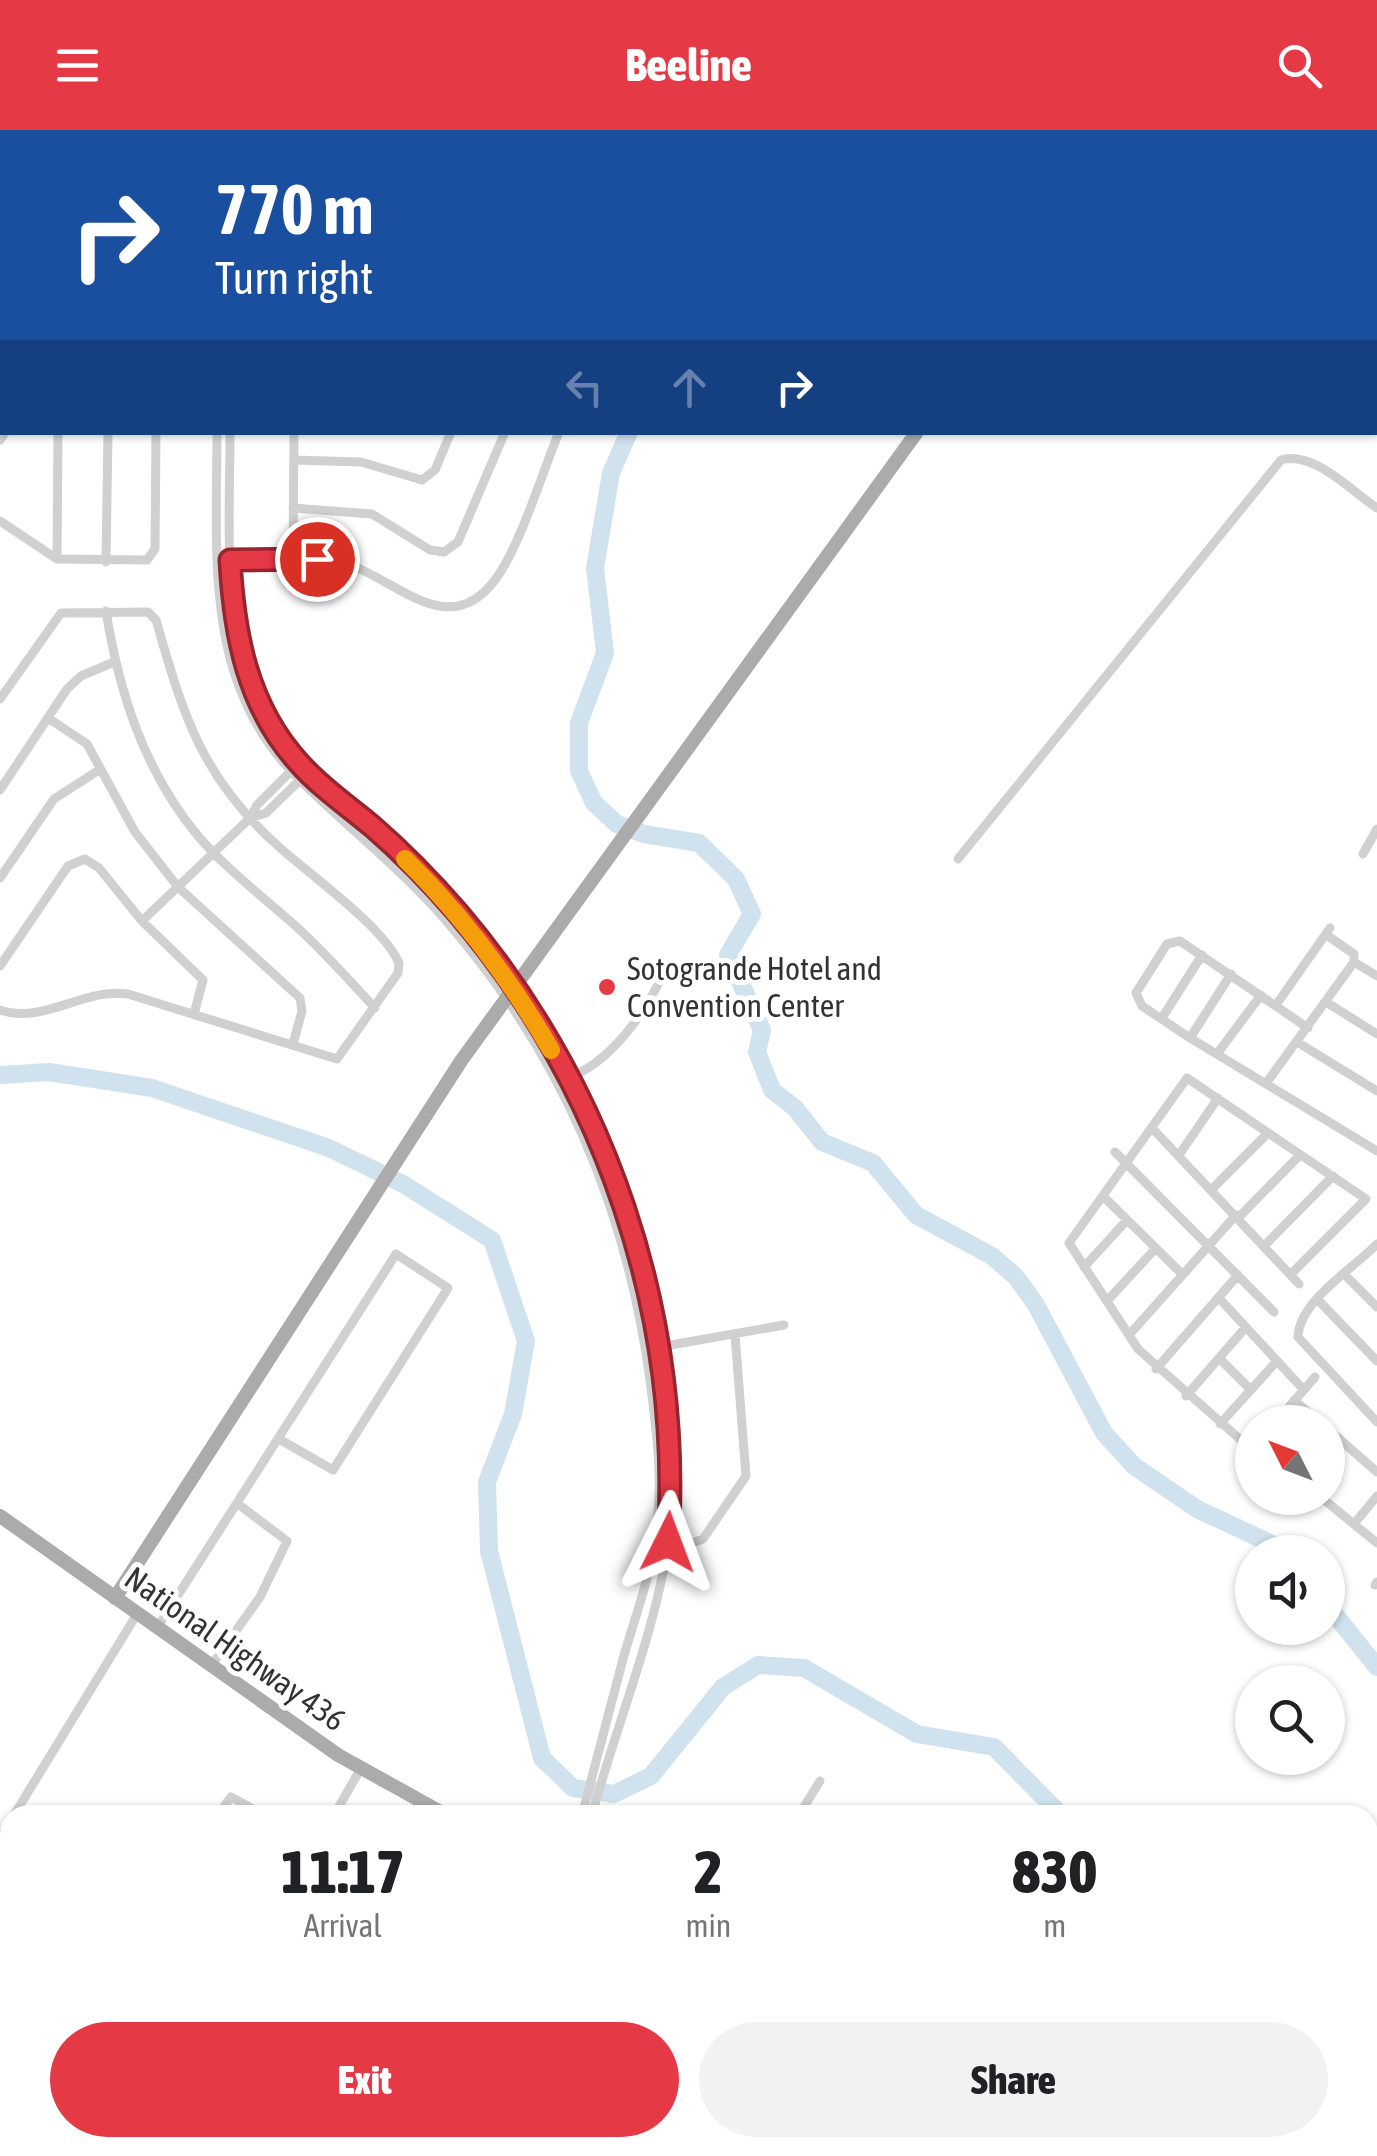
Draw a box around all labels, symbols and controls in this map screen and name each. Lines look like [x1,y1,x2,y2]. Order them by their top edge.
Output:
icon: menu [50,38,105,93]
icon: search [1272,38,1327,93]
text: Beeline [625,39,752,91]
text: 770 m [215,169,374,249]
icon: right [50,170,180,300]
text: Turn right [215,252,373,304]
icon: left [557,360,612,415]
icon: ahead [662,360,717,415]
icon: right [767,360,822,415]
pin [275,517,360,602]
icon: arrive [290,532,345,587]
place label: Sotogrande Hotel and Convention Center [627,950,882,1024]
marker: Sotogrande Hotel and Convention Center [596,976,618,998]
north arrow [1235,1405,1345,1515]
map controls [1235,1405,1345,1775]
position arrow [616,1490,720,1594]
button: sound [1235,1535,1345,1645]
street label: National Highway 436 [118,1559,352,1738]
button: search [1235,1665,1345,1775]
text: 11:17 [281,1837,404,1906]
text: 2 [694,1837,723,1906]
text: 830 [1012,1837,1097,1906]
text: Arrival [304,1907,382,1944]
text: min [685,1907,731,1944]
text: m [1043,1907,1066,1944]
button: Exit [50,2022,679,2137]
button: Share [699,2022,1328,2137]

